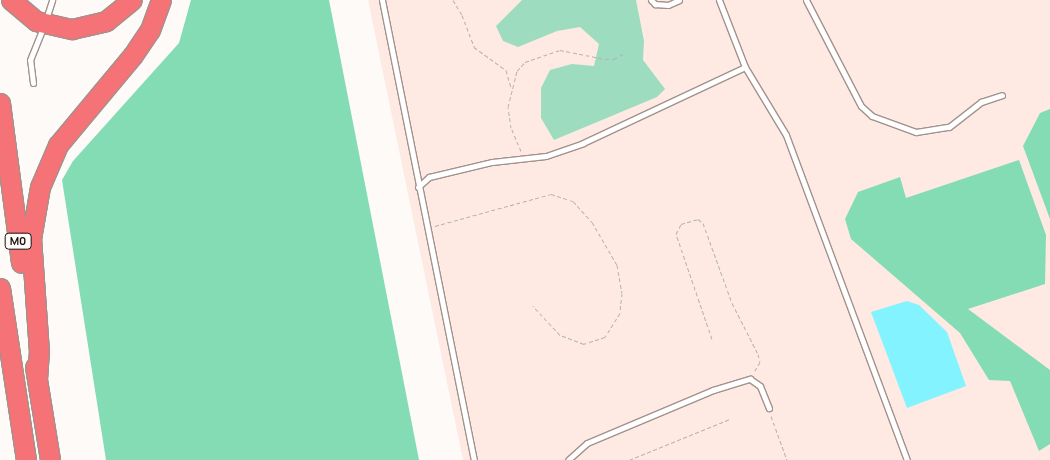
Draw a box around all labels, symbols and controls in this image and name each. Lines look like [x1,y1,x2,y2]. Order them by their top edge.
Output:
road number: M0 [4,232,32,250]

